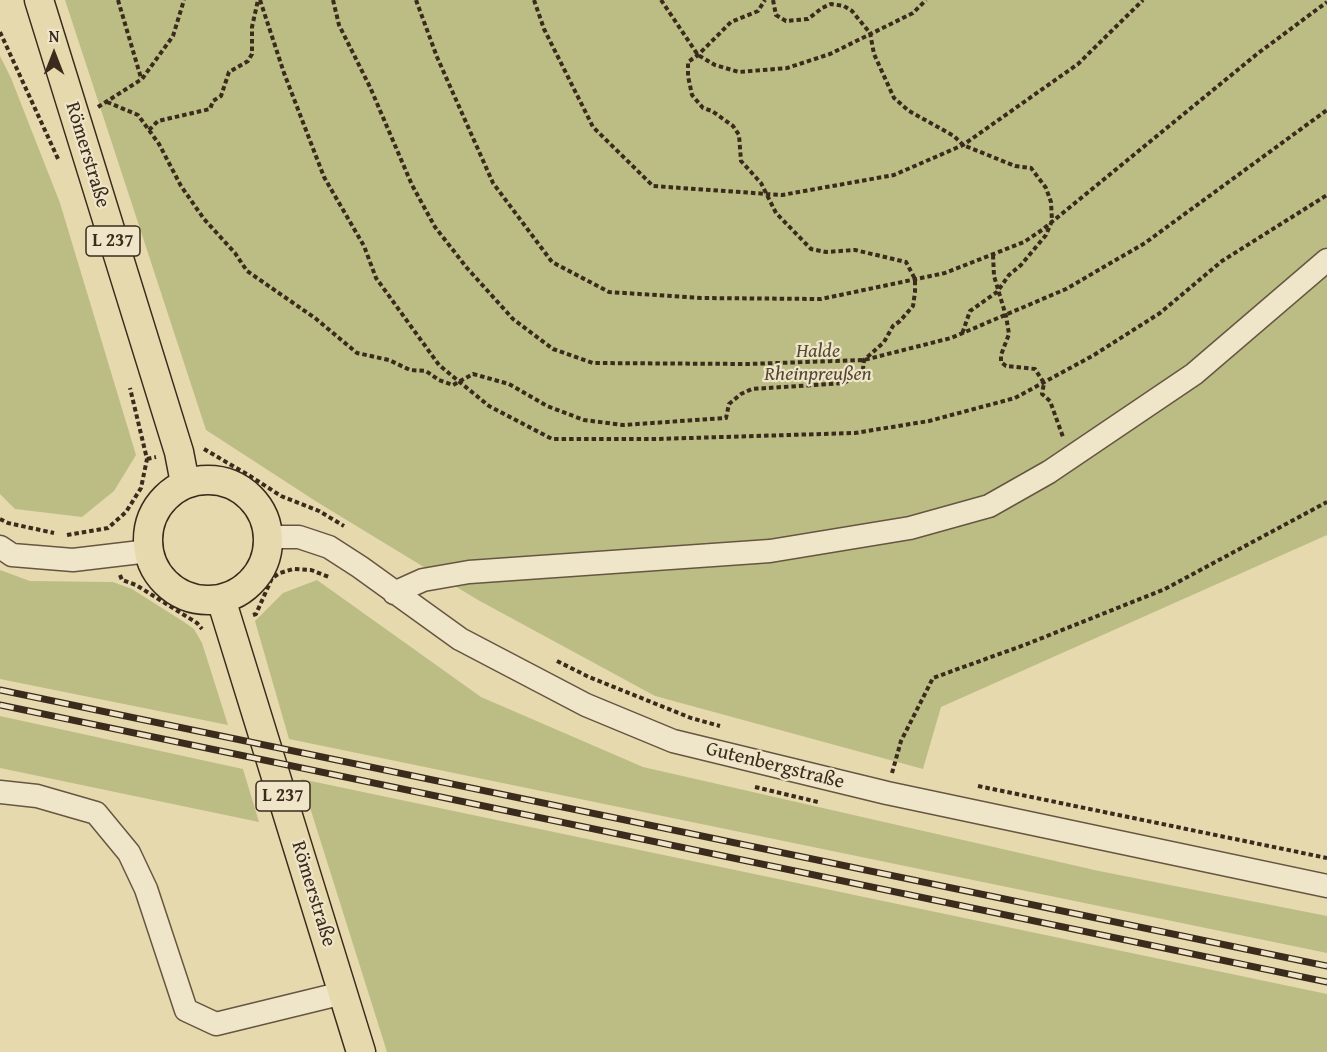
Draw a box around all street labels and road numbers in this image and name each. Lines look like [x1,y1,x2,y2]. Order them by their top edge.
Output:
street label: Römerstraße [60,99,114,211]
road number: L 237 [86,226,140,256]
street label: Gutenbergstraße [703,737,847,795]
road number: L 237 [256,781,310,811]
street label: Römerstraße [286,838,340,950]

